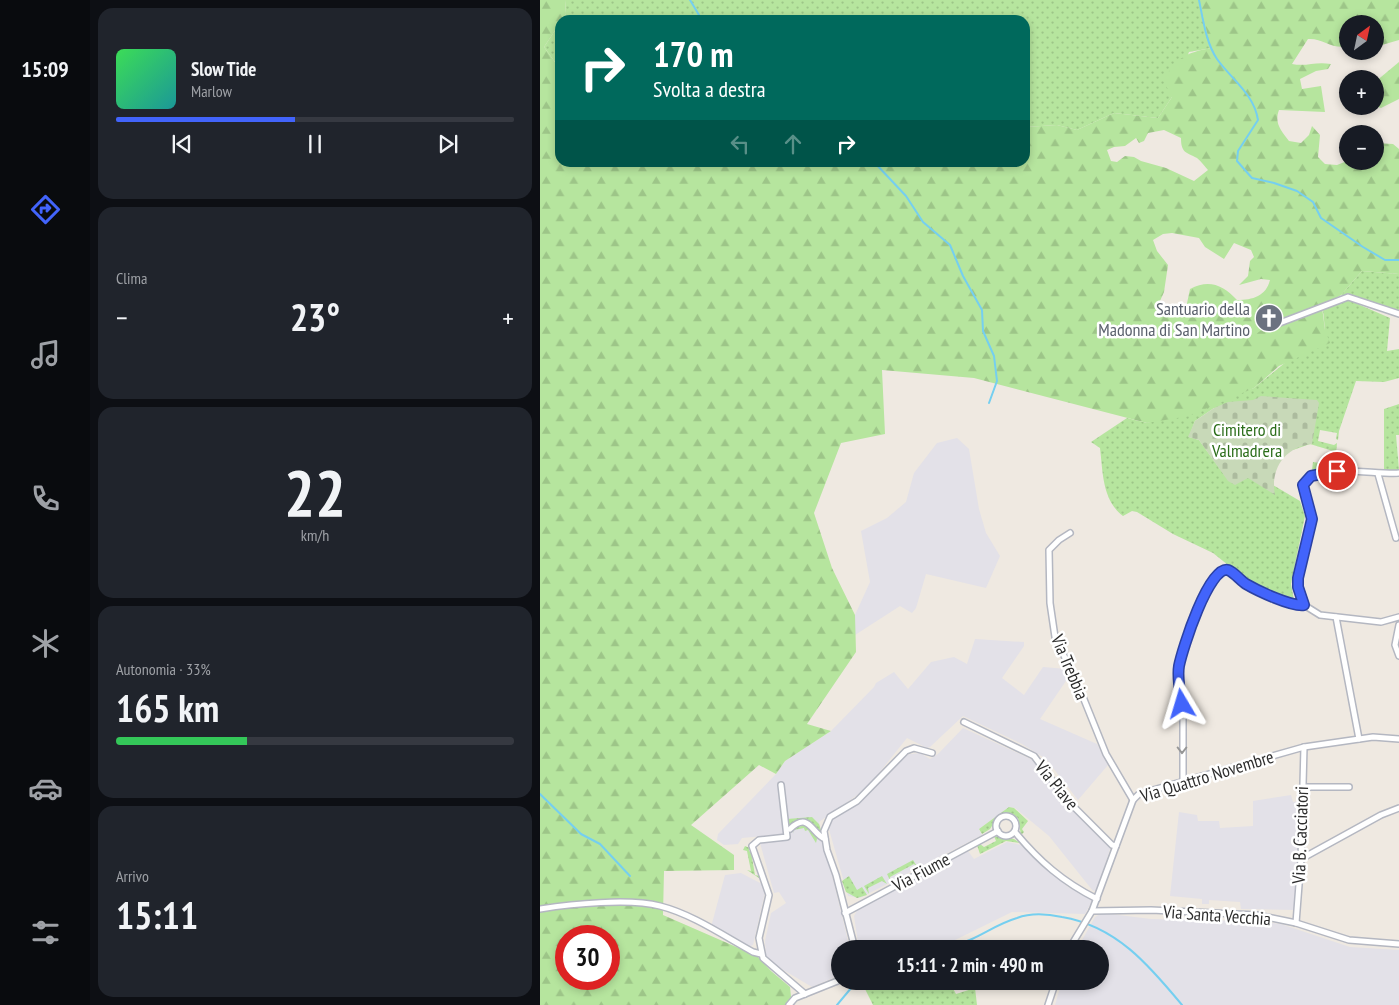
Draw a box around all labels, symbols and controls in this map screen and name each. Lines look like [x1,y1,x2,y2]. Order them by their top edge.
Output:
north arrow [1339,15,1384,60]
map controls [1339,15,1384,170]
text: 170 m [653,31,734,77]
icon: right [570,35,635,100]
text: 15:09 [21,55,69,83]
text: Slow Tide [191,57,256,81]
button: + [1339,70,1384,115]
text: Svolta a destra [653,75,766,103]
text: Marlow [191,81,232,101]
button: − [1339,125,1384,170]
icon: previous [168,130,196,158]
icon: pause [301,130,329,158]
icon: next [434,130,462,158]
icon: left [726,130,754,158]
icon: ahead [779,130,807,158]
icon: right [832,130,860,158]
icon: directions [28,192,63,227]
text: Clima [116,268,147,288]
text: 23° [290,292,340,341]
place label: Santuario della Madonna di San Martino [1098,297,1250,341]
text: − [116,299,128,336]
text: + [502,299,514,336]
church icon: Santuario della Madonna di San Martino [1254,303,1284,333]
icon: music [28,337,63,372]
park label: Cimitero di Valmadrera [1211,418,1282,462]
text: 22 [284,450,346,534]
pin [1316,450,1358,492]
icon: arrive [1323,457,1351,485]
icon: phone [28,481,63,516]
text: km/h [301,525,329,545]
icon: climate [28,626,63,661]
street label: Via Trebbia [1046,630,1094,703]
text: Autonomia · 33% [116,659,211,679]
position arrow [1155,677,1207,729]
text: 165 km [116,683,219,732]
street label: Via Quattro Novembre [1137,745,1276,807]
one-way arrow [1177,746,1187,754]
street label: Via Piave [1030,755,1084,814]
icon: car [28,771,63,806]
street label: Via B. Cacciatori [1287,786,1313,885]
street label: Via Fiume [888,847,954,897]
text: Arrivo [116,866,149,886]
text: 15:11 [116,890,198,939]
street label: Via Santa Vecchia [1161,900,1272,930]
icon: filters [28,915,63,950]
speed limit sign: 30 [555,925,620,990]
text: 15:11 · 2 min · 490 m [897,953,1043,977]

